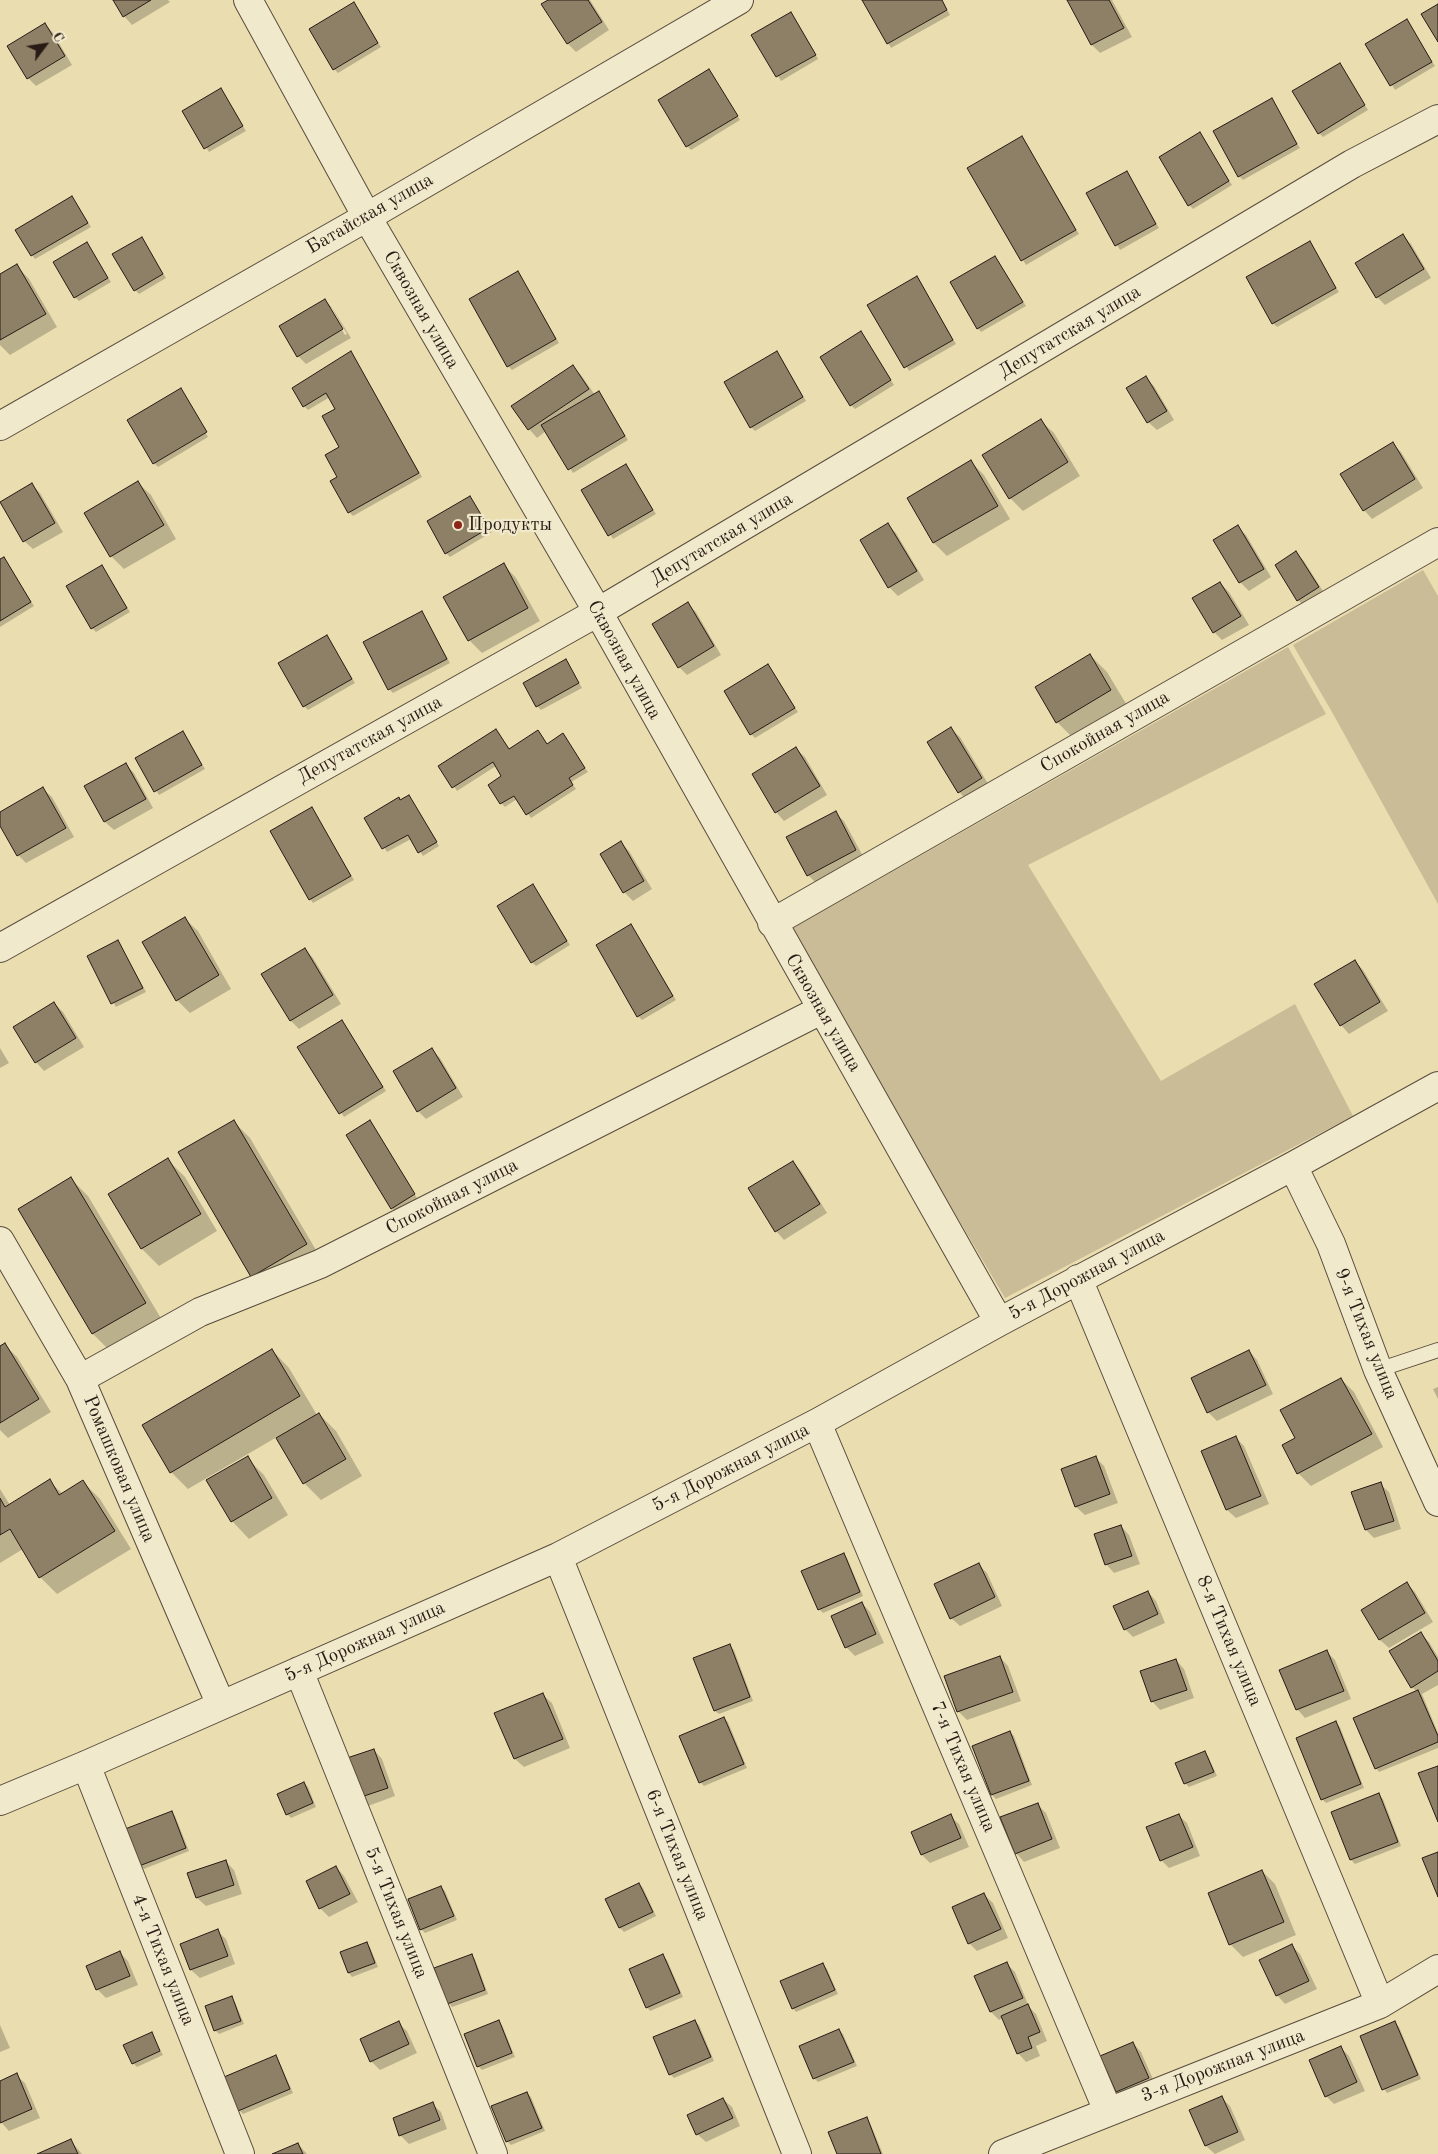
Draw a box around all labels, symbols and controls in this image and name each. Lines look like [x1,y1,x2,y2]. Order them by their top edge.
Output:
north arrow [20,20,70,70]
text: С [49,30,66,45]
street label: Батайская улица [303,169,437,259]
street label: Сквозная улица [378,247,464,373]
street label: Депутатская улица [995,281,1145,383]
street label: Депутатская улица [647,488,797,590]
place label: Продукты [468,514,552,536]
marker: Продукты [452,519,464,531]
street label: Сквозная улица [582,596,666,724]
street label: Спокойная улица [1036,686,1174,778]
street label: Депутатская улица [294,691,446,789]
street label: Сквозная улица [780,950,866,1076]
street label: Спокойная улица [382,1154,522,1240]
street label: 5-я Дорожная улица [1005,1224,1169,1326]
street label: 9-я Тихая улица [1329,1265,1403,1403]
street label: Ромашковая улица [78,1392,160,1546]
street label: 5-я Дорожная улица [649,1419,813,1517]
street label: 8-я Тихая улица [1191,1572,1267,1710]
street label: 5-я Дорожная улица [281,1596,449,1688]
street label: 7-я Тихая улица [925,1698,1001,1836]
street label: 6-я Тихая улица [640,1786,714,1924]
street label: 5-я Тихая улица [359,1844,433,1982]
street label: 4-я Тихая улица [126,1891,200,2029]
street label: 3-я Дорожная улица [1138,2024,1308,2108]

